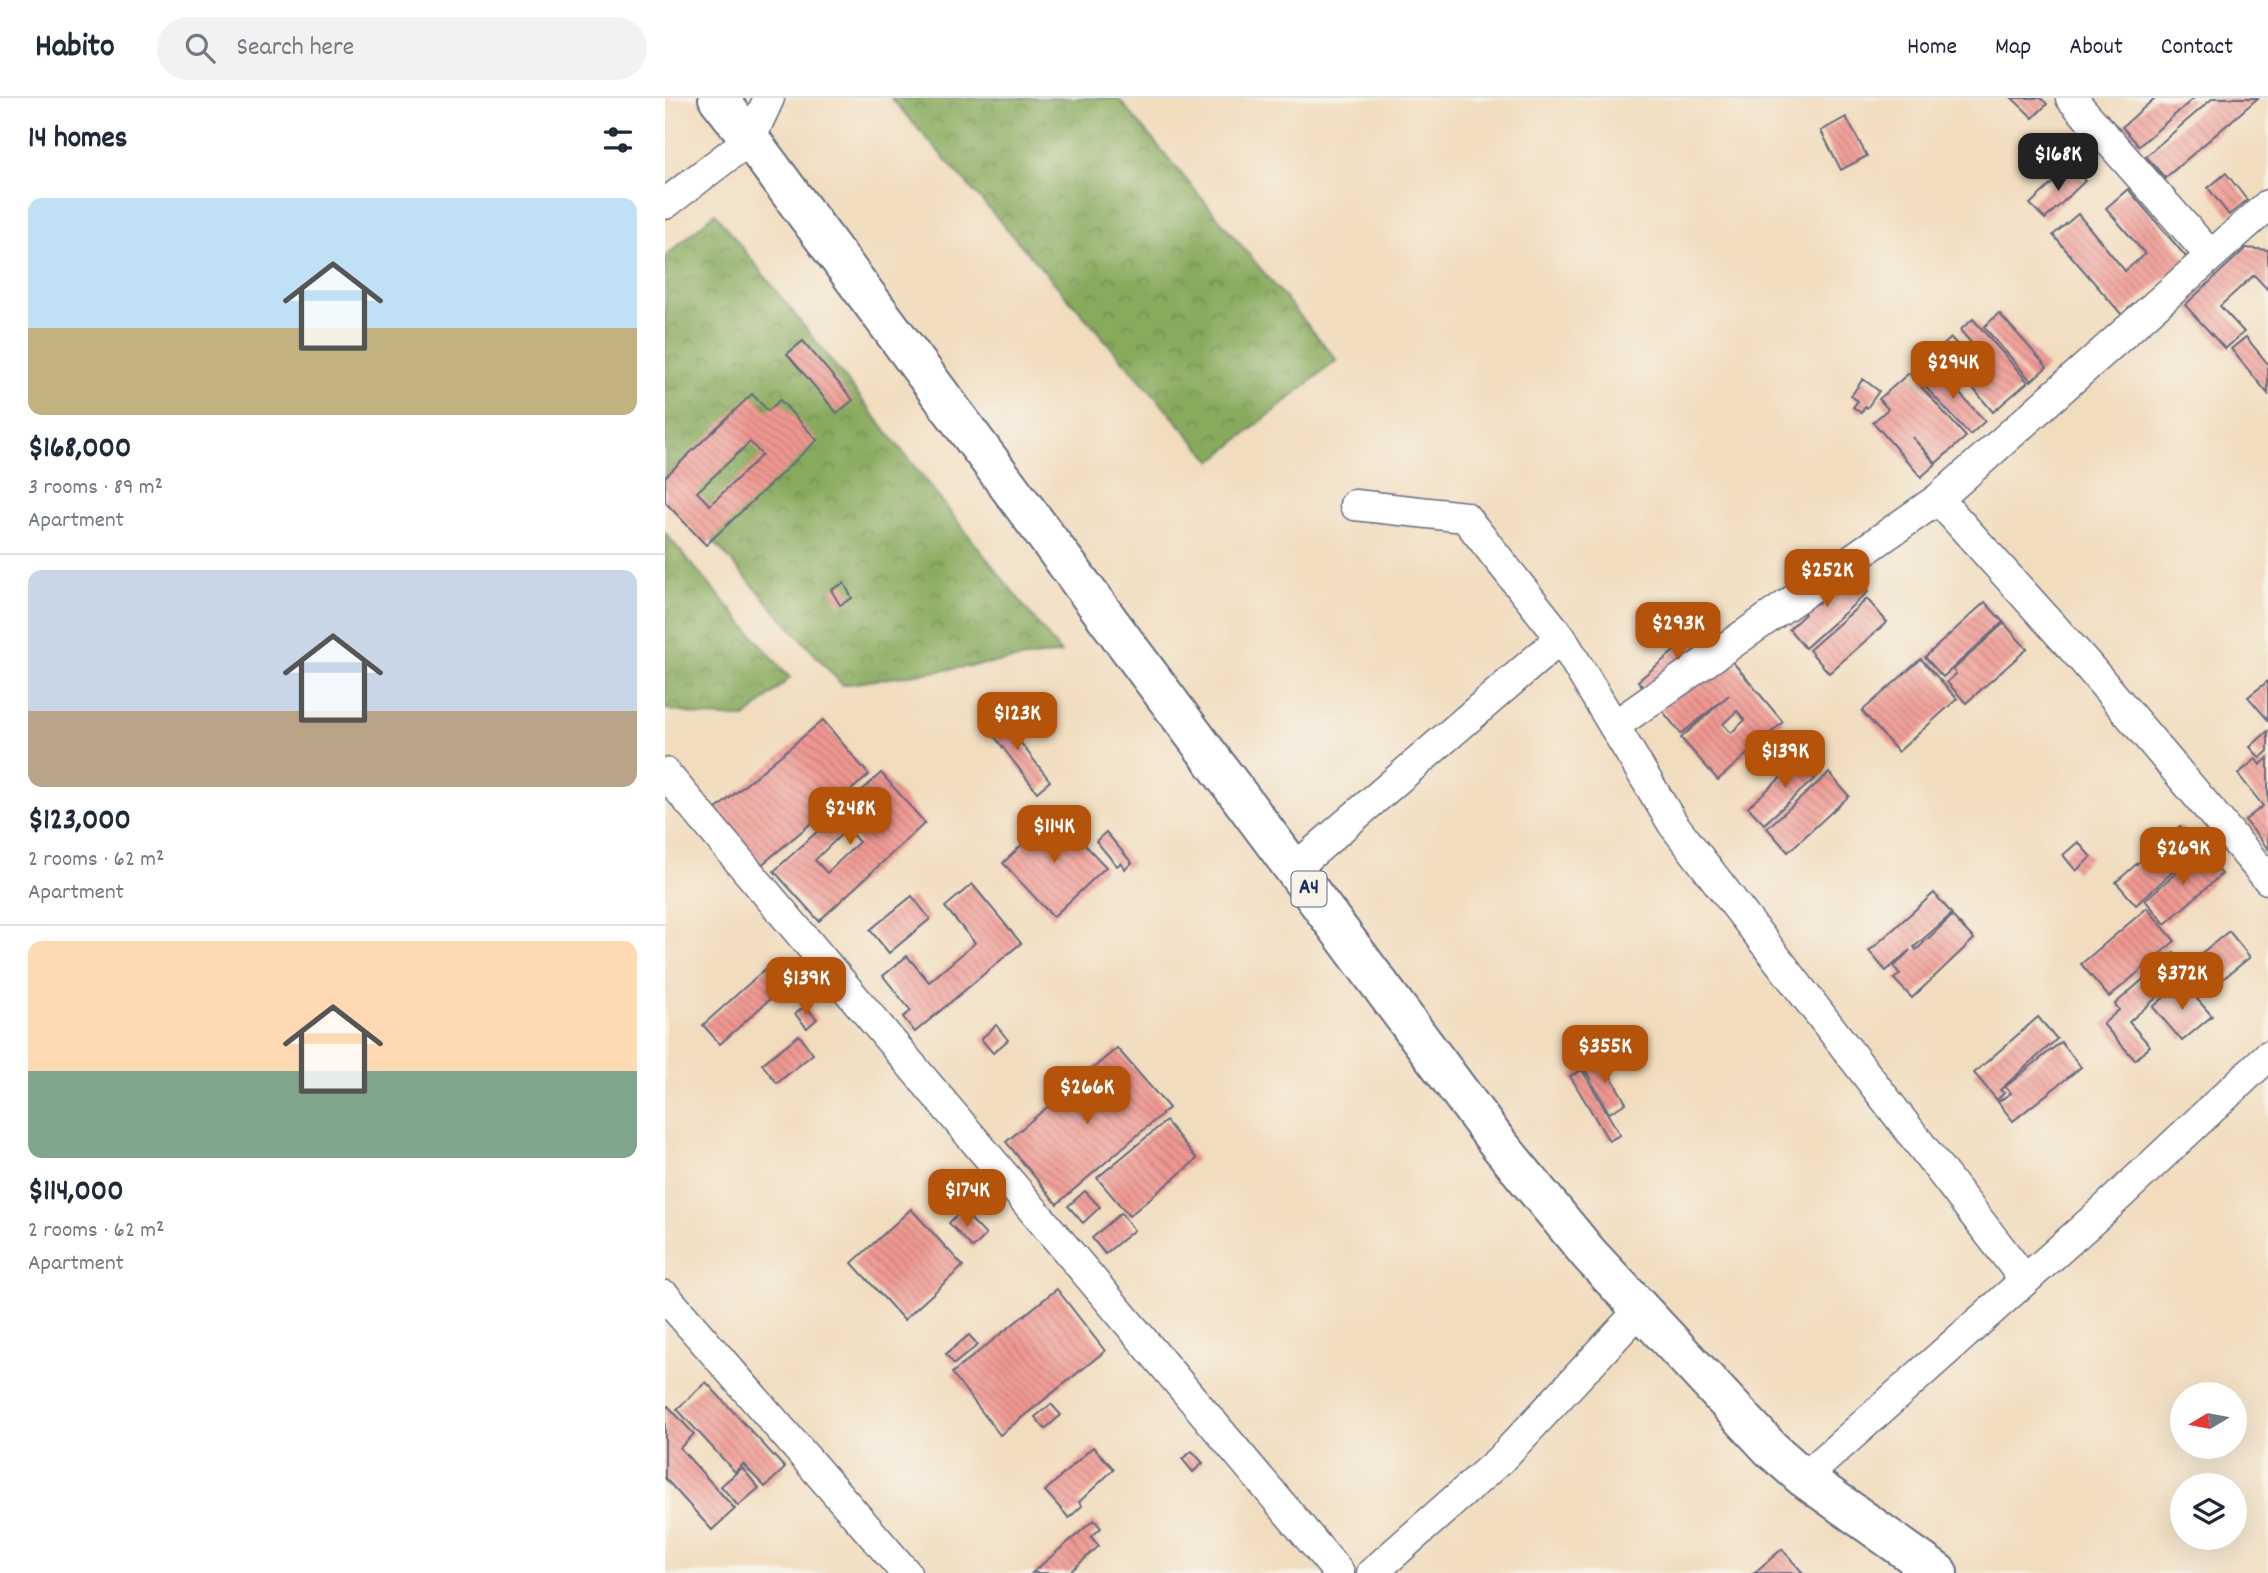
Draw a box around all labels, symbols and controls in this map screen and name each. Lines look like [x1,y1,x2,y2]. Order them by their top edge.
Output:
search box [157,17,647,80]
text: Habito [35,25,115,72]
icon: search [181,29,219,67]
text: Search here [237,30,354,67]
text: Home [1907,31,1957,65]
text: Map [1995,31,2031,65]
text: About [2069,31,2123,65]
text: Contact [2161,31,2233,65]
text: 14 homes [28,119,127,162]
icon: filters [599,121,637,159]
pin: $168K [2009,134,2107,193]
text: $168K [2034,139,2082,172]
icon: home [270,243,396,369]
pin: $294K [1904,342,2002,401]
text: $294K [1927,347,1979,380]
text: $168,000 [28,429,131,472]
text: 3 rooms · 89 m² [28,472,163,505]
text: Apartment [28,505,124,538]
pin: $252K [1778,550,1876,609]
text: $252K [1800,555,1854,588]
pin: $293K [1629,602,1727,662]
text: $293K [1651,608,1705,641]
icon: home [270,615,396,741]
pin: $123K [968,692,1066,752]
text: $123K [993,698,1041,731]
pin: $139K [1736,730,1834,790]
text: $139K [1761,736,1809,769]
pin: $248K [801,788,899,847]
text: $248K [824,793,876,826]
text: $123,000 [28,801,131,844]
pin: $114K [1005,806,1103,865]
text: $114K [1033,811,1075,844]
pin: $269K [2134,828,2232,887]
text: $269K [2156,833,2210,866]
text: 2 rooms · 62 m² [28,844,164,877]
road number: A4 [1291,872,1327,906]
text: Apartment [28,877,124,910]
pin: $372K [2133,953,2231,1012]
pin: $139K [757,958,855,1017]
text: $372K [2156,958,2208,991]
text: $139K [782,963,830,996]
icon: home [270,986,396,1112]
pin: $355K [1556,1026,1654,1085]
text: $355K [1578,1031,1632,1064]
pin: $266K [1038,1066,1136,1126]
text: $266K [1060,1072,1114,1105]
pin: $174K [918,1170,1016,1229]
text: $114,000 [28,1172,124,1215]
text: $174K [944,1175,990,1208]
text: 2 rooms · 62 m² [28,1215,164,1248]
text: Apartment [28,1248,124,1281]
north arrow [2170,1382,2247,1460]
map controls [2170,1382,2247,1550]
button: layers [2170,1473,2247,1550]

